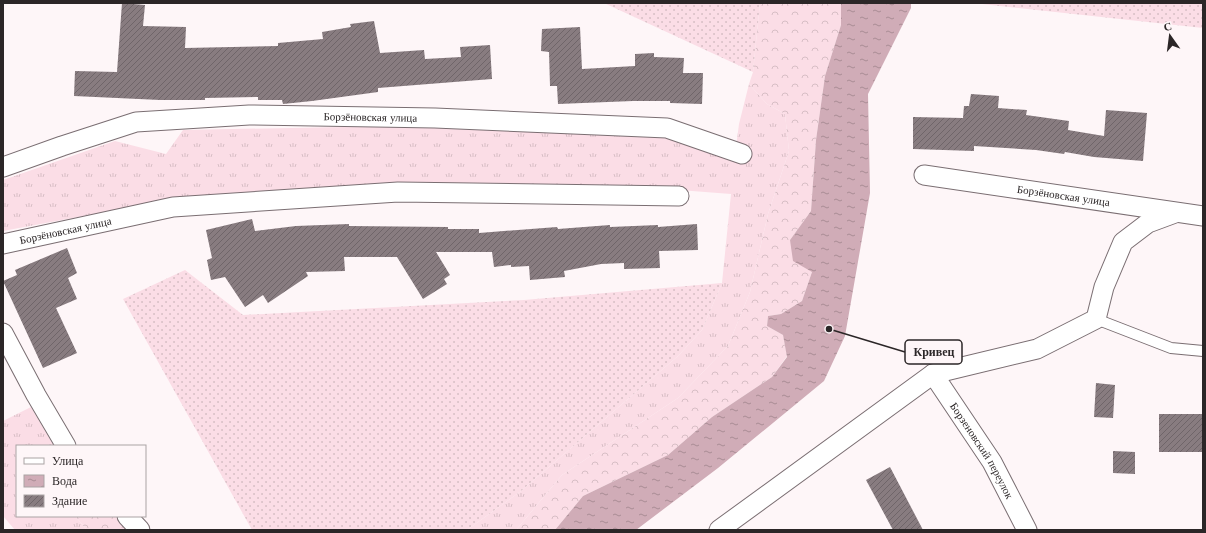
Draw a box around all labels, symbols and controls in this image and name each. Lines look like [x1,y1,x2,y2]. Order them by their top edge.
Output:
north arrow [1150,16,1190,56]
text: С [1162,19,1173,34]
street label: Борзёновская улица [323,109,417,125]
street label: Борзёновская улица [1016,182,1111,209]
street label: Борзёновская улица [18,214,113,247]
callout: Кривец [905,340,962,364]
text: Кривец [913,344,955,359]
street label: Борзеновский переулок [947,400,1017,502]
legend [16,445,146,517]
text: Улица [52,453,84,468]
text: Вода [52,473,78,488]
text: Здание [52,493,87,508]

